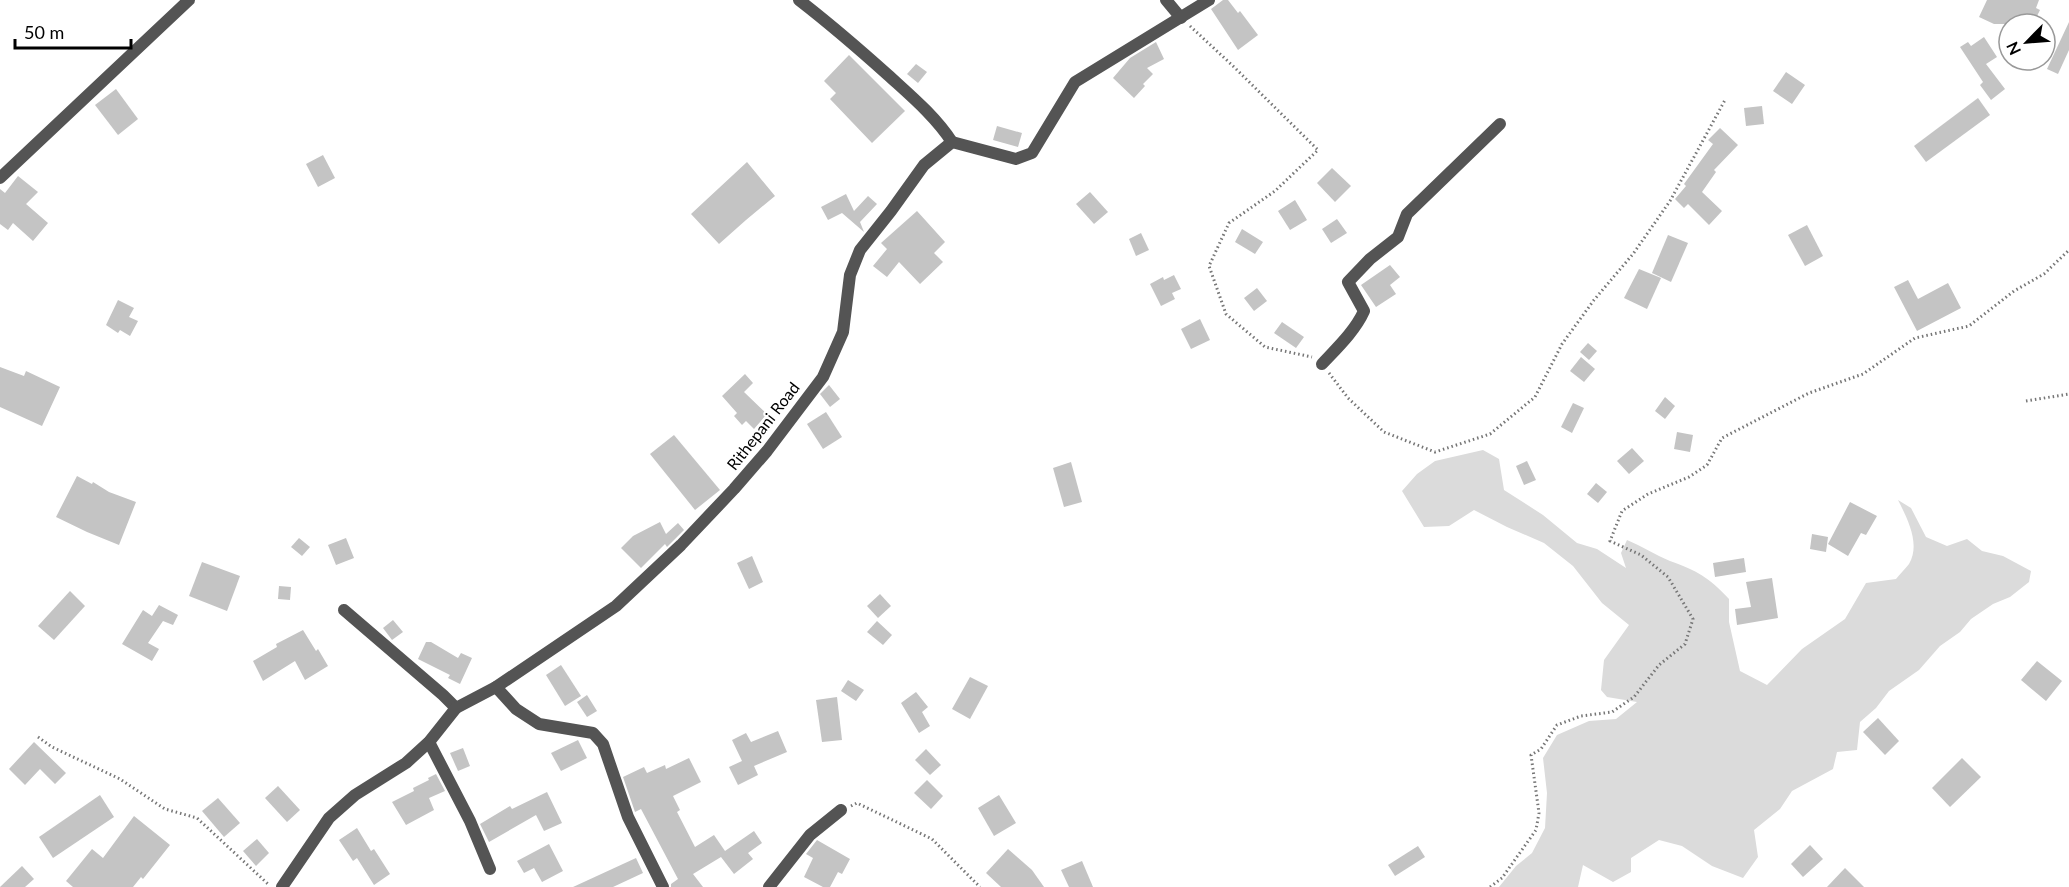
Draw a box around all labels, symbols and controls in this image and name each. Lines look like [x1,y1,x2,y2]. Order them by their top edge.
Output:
scale bar [15,12,130,50]
north arrow [1997,12,2057,72]
text: 50 m [24,21,64,43]
text: N [2002,39,2024,58]
street label: Rithepani Road [722,378,803,473]

